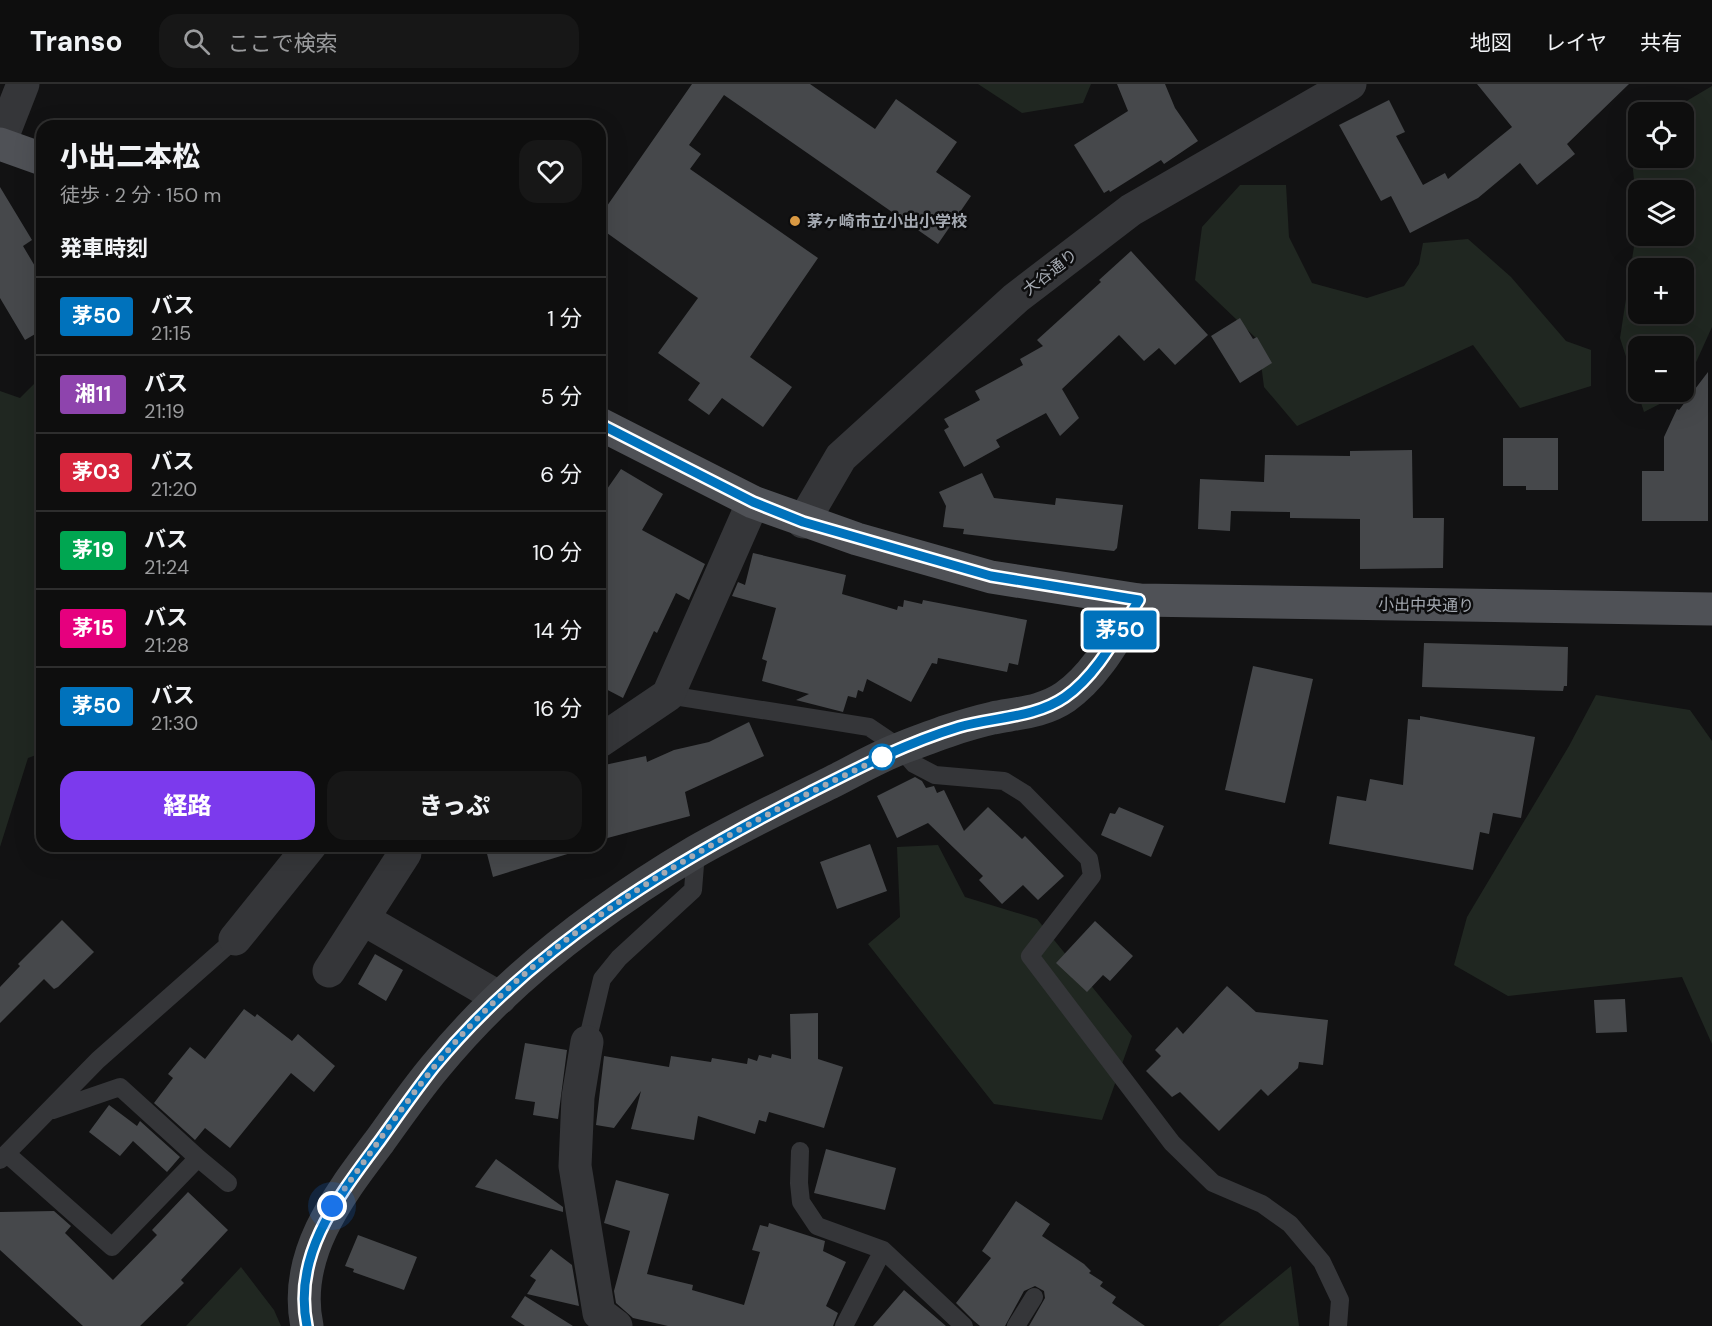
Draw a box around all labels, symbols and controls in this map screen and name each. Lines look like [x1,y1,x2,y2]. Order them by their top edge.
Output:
search box [159,14,579,68]
text: Transo [30,23,123,60]
icon: search [180,25,213,58]
text: ここで検索 [228,29,338,58]
text: 地図 [1470,29,1512,57]
text: レイヤ [1545,29,1607,57]
text: 共有 [1640,29,1682,57]
map controls [1628,102,1694,402]
button: locate [1628,102,1694,168]
text: 小出二本松 [60,138,200,175]
button: heart [519,140,582,203]
button: layers [1628,180,1694,246]
text: 徒歩 · 2 分 · 150 m [60,182,221,208]
place label: 茅ヶ崎市立小出小学校 [807,211,967,232]
marker: 茅ヶ崎市立小出小学校 [788,214,802,228]
text: 発車時刻 [60,234,148,263]
street label: 大谷通り [1018,244,1082,300]
button: + [1628,258,1694,324]
text: バス [151,291,195,320]
text: 茅50 [72,302,121,330]
text: 1 分 [547,304,582,333]
text: 21:15 [151,320,191,346]
button: − [1628,336,1694,402]
text: バス [144,369,188,398]
text: 湘11 [75,380,111,408]
text: 5 分 [541,382,582,411]
text: 21:19 [144,398,185,424]
text: バス [150,447,194,476]
text: 茅03 [72,458,120,486]
text: 6 分 [540,460,582,489]
text: 21:20 [150,476,197,502]
text: バス [144,525,188,554]
text: 茅19 [72,536,114,564]
text: 10 分 [532,538,582,567]
text: 21:24 [144,554,189,580]
street label: 小出中央通り [1378,594,1474,616]
text: バス [144,603,188,632]
line badge: 茅50 [1086,610,1154,650]
text: 茅15 [72,614,114,642]
text: 14 分 [534,616,582,645]
text: 茅50 [1096,616,1144,644]
text: 21:28 [144,632,189,658]
text: バス [151,681,195,710]
text: 茅50 [72,692,121,720]
text: 16 分 [533,694,582,723]
text: 21:30 [151,710,198,736]
unlabelled marker [869,744,895,770]
button: 経路 [60,771,315,840]
button: きっぷ [327,771,582,840]
your location [317,1191,347,1221]

